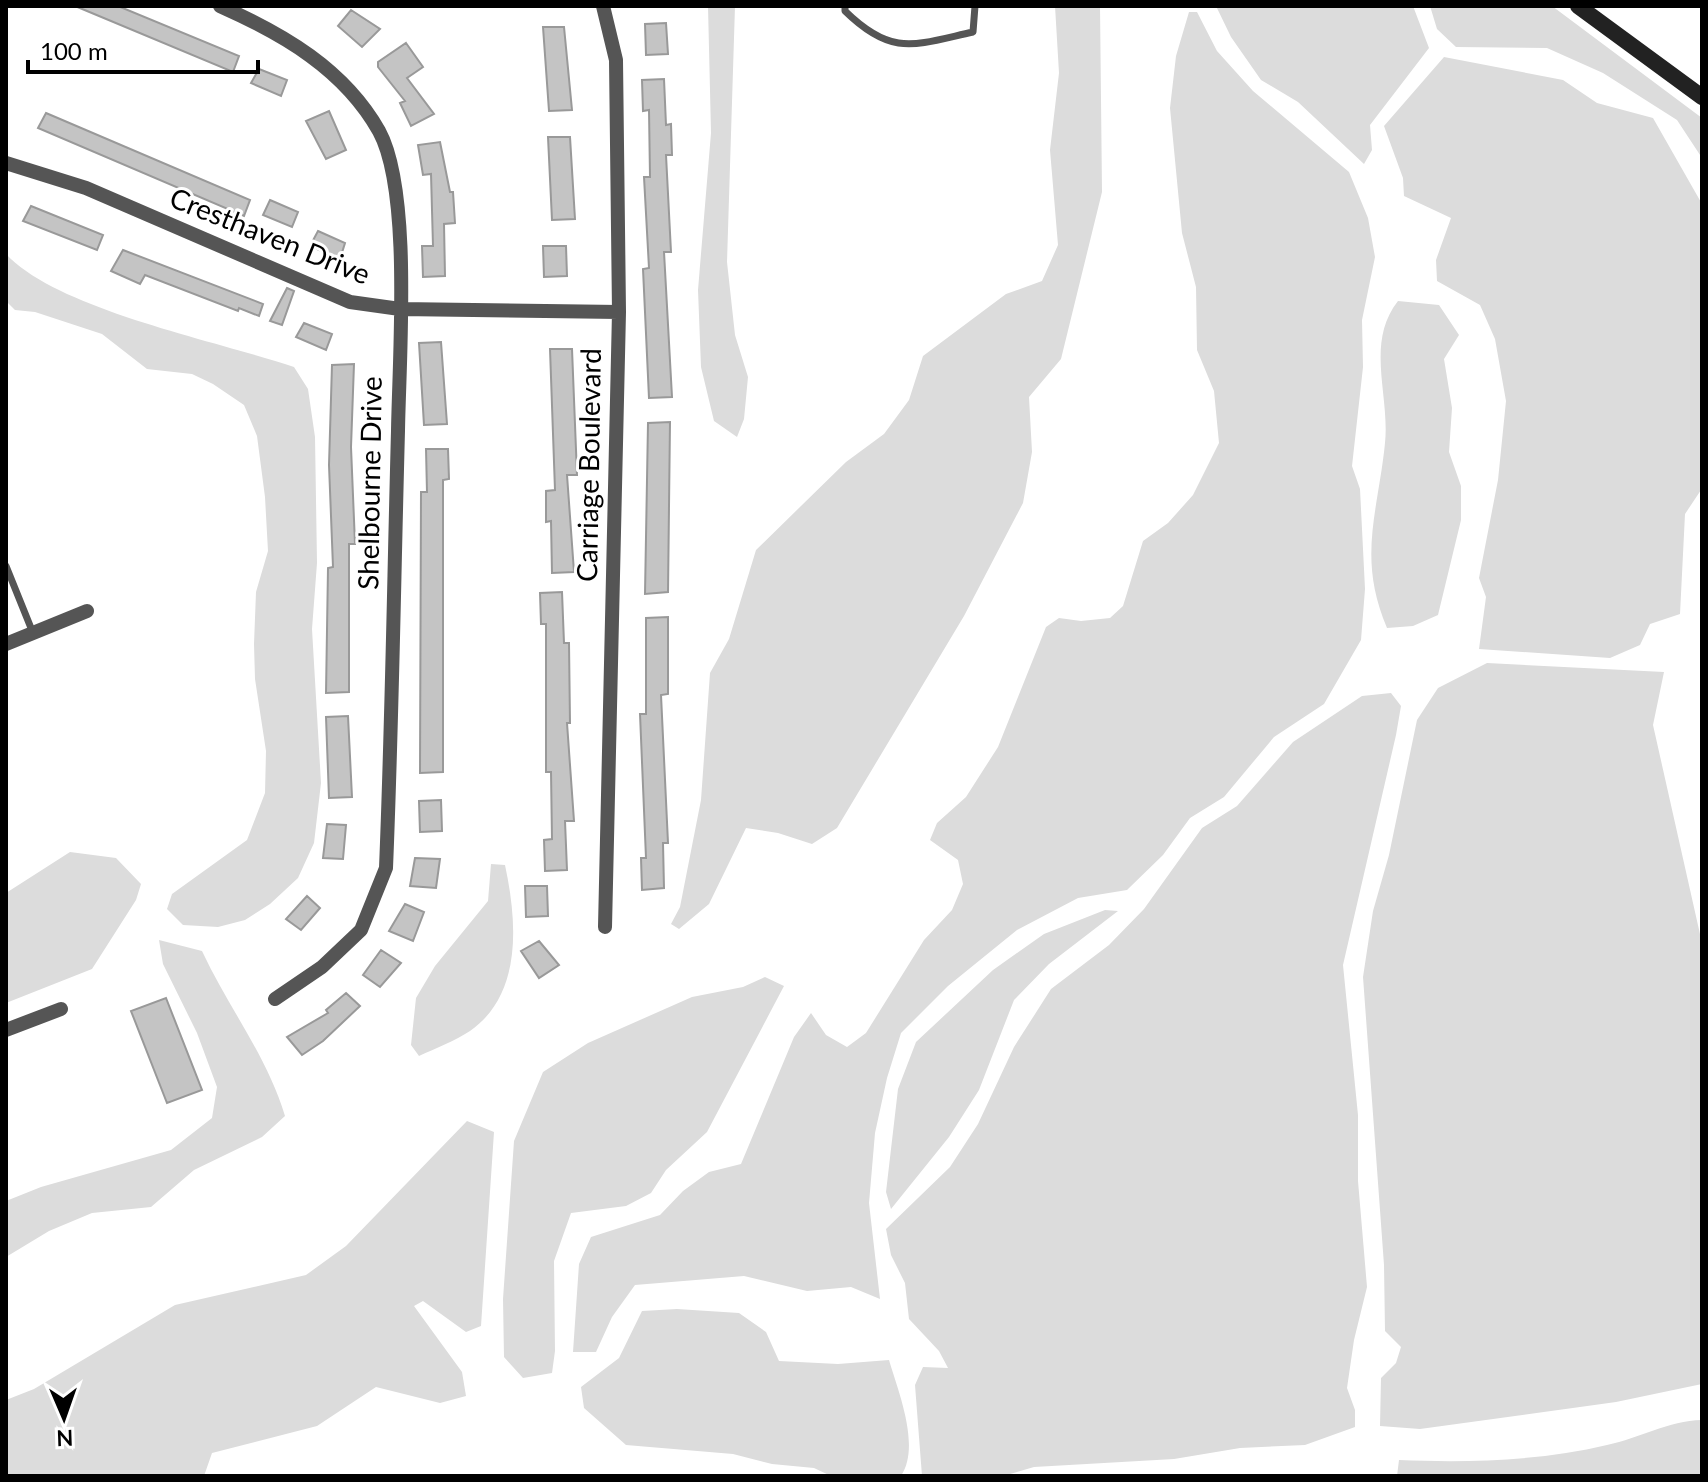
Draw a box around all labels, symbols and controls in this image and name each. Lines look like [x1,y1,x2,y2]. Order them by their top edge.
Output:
scale bar [28,24,258,74]
text: 100 m [40,36,108,65]
street label: Cresthaven Drive [165,179,375,291]
street label: Carriage Boulevard [569,348,607,582]
street label: Shelbourne Drive [350,376,388,590]
north arrow [24,1378,104,1458]
text: N [56,1425,74,1452]

